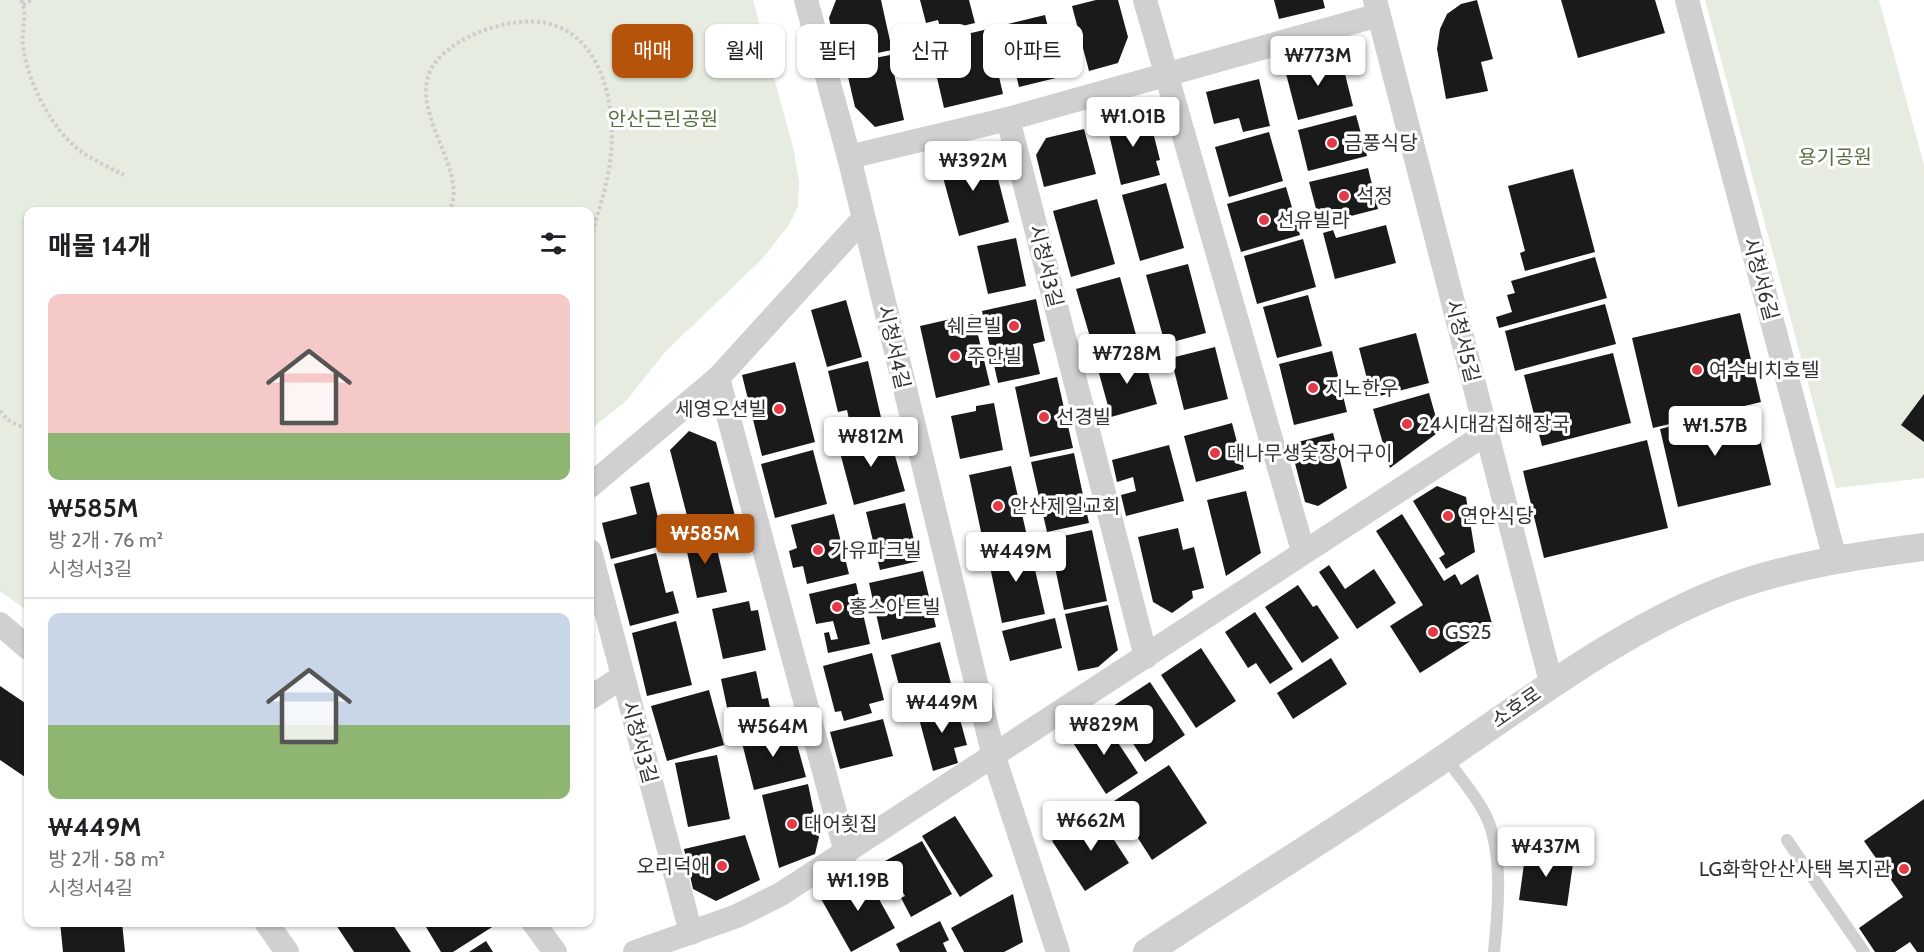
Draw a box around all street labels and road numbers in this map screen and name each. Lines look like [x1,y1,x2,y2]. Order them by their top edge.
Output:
street label: 시청서3길 [1024,222,1068,310]
street label: 시청서6길 [1738,235,1784,323]
street label: 시청서5길 [1441,297,1485,385]
street label: 시청서4길 [873,303,915,391]
street label: 소호로 [1487,681,1545,733]
street label: 시청서3길 [617,698,663,786]

